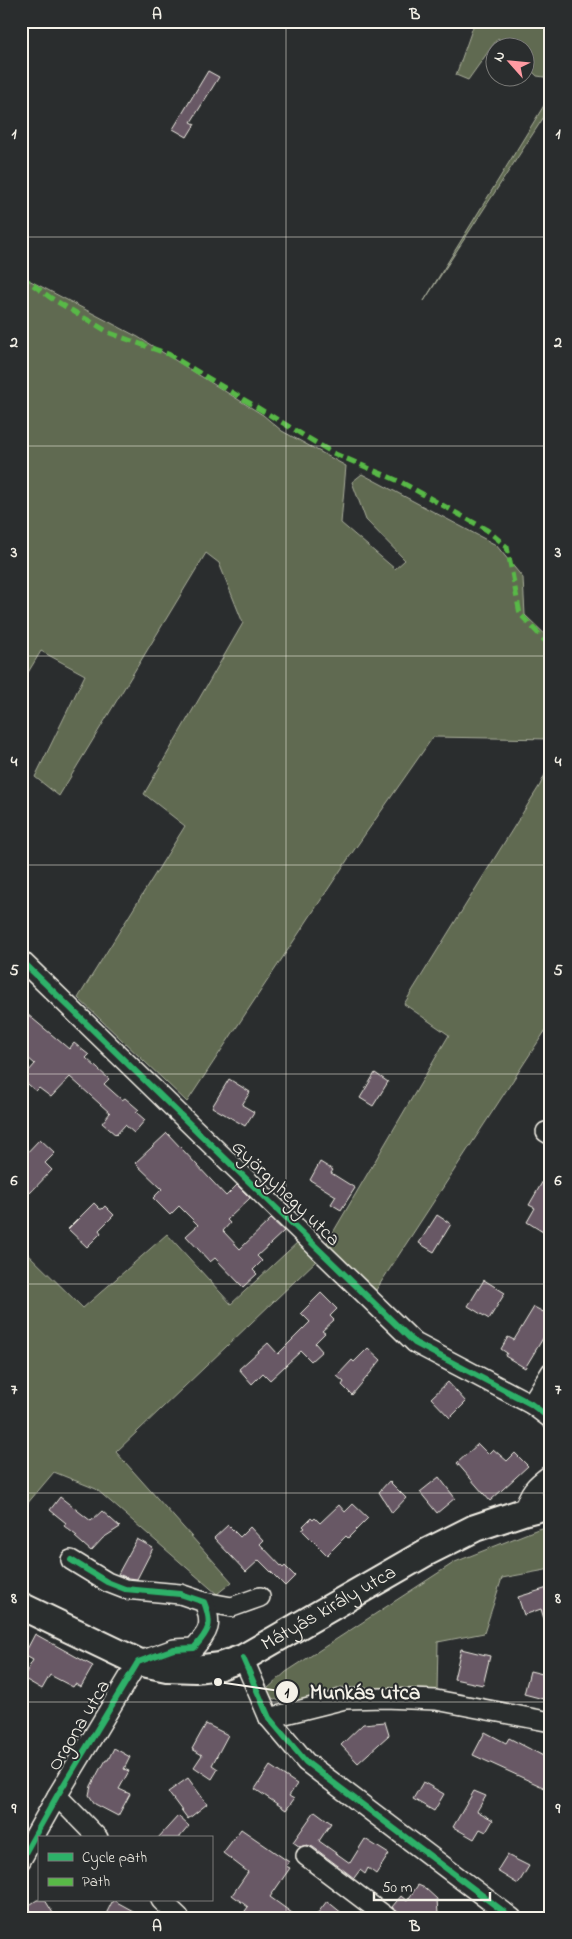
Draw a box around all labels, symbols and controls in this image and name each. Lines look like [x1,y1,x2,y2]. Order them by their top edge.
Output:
text: A [152,3,162,27]
text: B [409,3,421,27]
north arrow [484,38,534,88]
text: N [488,48,511,66]
text: 1 [11,122,17,146]
text: 1 [555,122,561,146]
text: 2 [9,331,18,355]
text: 2 [553,331,562,355]
text: 3 [10,541,18,565]
text: 3 [554,541,562,565]
text: 4 [10,750,18,774]
text: 4 [554,750,562,774]
text: 5 [9,959,19,983]
text: 5 [553,959,563,983]
street label: Györgyhegy utca [223,1134,346,1255]
text: 6 [9,1169,18,1193]
text: 6 [553,1169,562,1193]
text: 7 [11,1378,18,1402]
text: 7 [555,1378,562,1402]
street label: Mátyás király utca [256,1558,402,1659]
text: 8 [10,1587,17,1611]
text: 8 [554,1587,561,1611]
callout: Munkás utca [274,1674,430,1710]
street label: Orgona utca [41,1675,120,1778]
text: Munkás utca [310,1679,420,1709]
text: 1 [285,1682,290,1704]
text: 9 [11,1797,17,1821]
text: 9 [555,1797,561,1821]
legend [38,1836,212,1902]
text: Cycle path [82,1847,147,1870]
scale bar [374,1869,491,1901]
text: Path [82,1871,110,1893]
text: 50 m [382,1877,413,1899]
text: A [152,1915,162,1939]
text: B [409,1915,421,1939]

